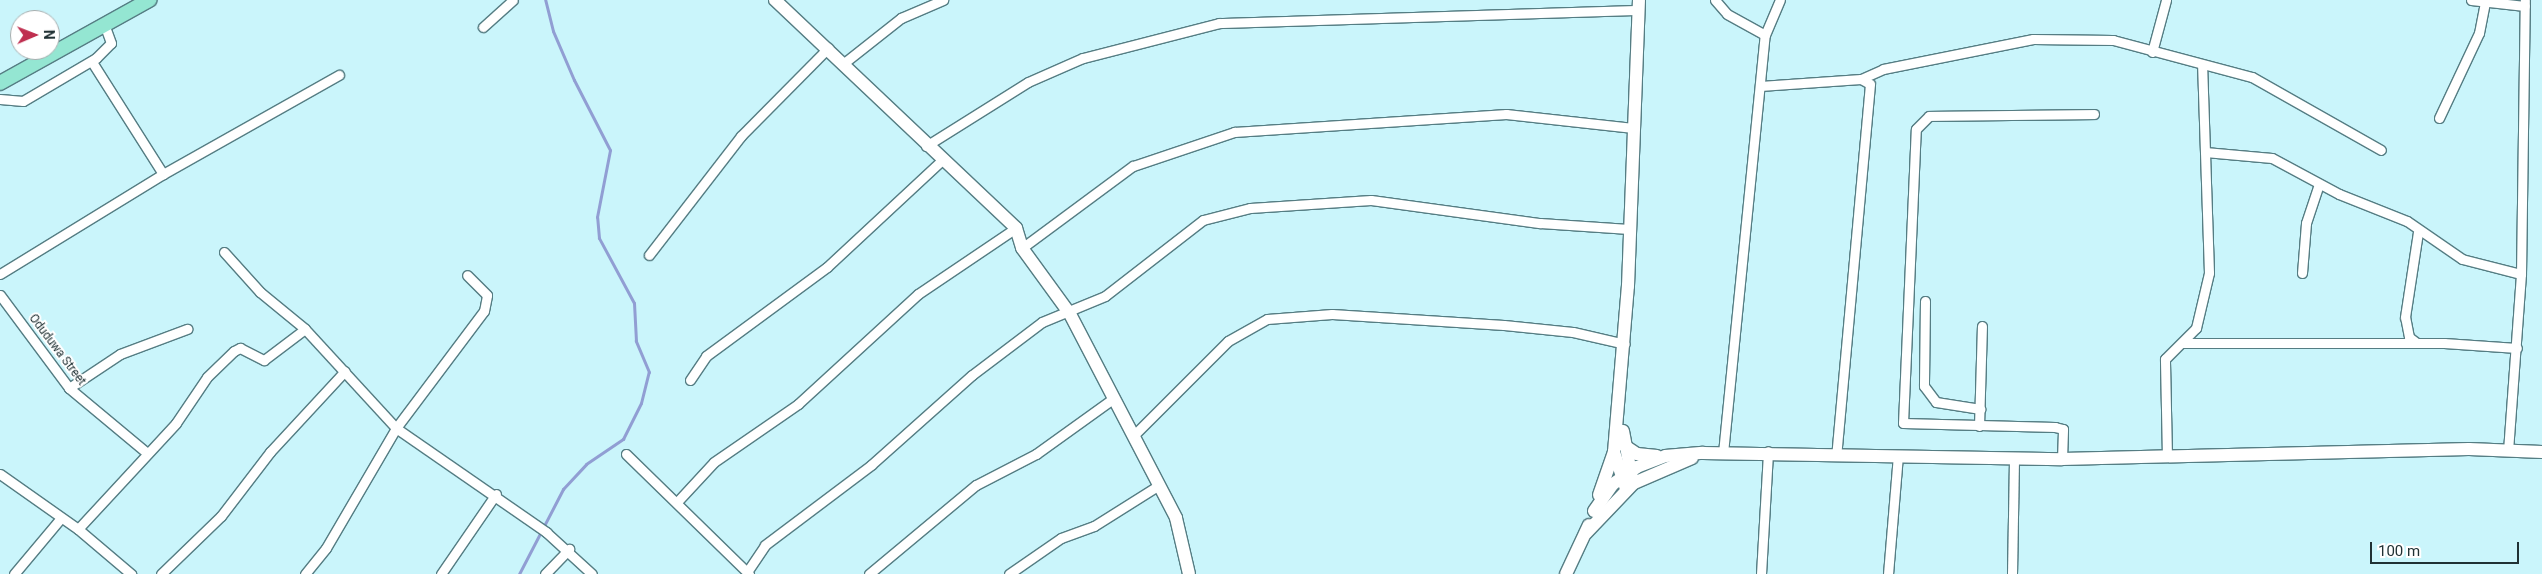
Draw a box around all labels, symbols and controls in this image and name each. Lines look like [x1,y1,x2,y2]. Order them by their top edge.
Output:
north arrow [10,10,60,60]
text: N [41,30,57,40]
street label: Oduduwa Street [26,312,88,388]
scale bar [2372,532,2521,564]
text: 100 m [2378,542,2420,560]

